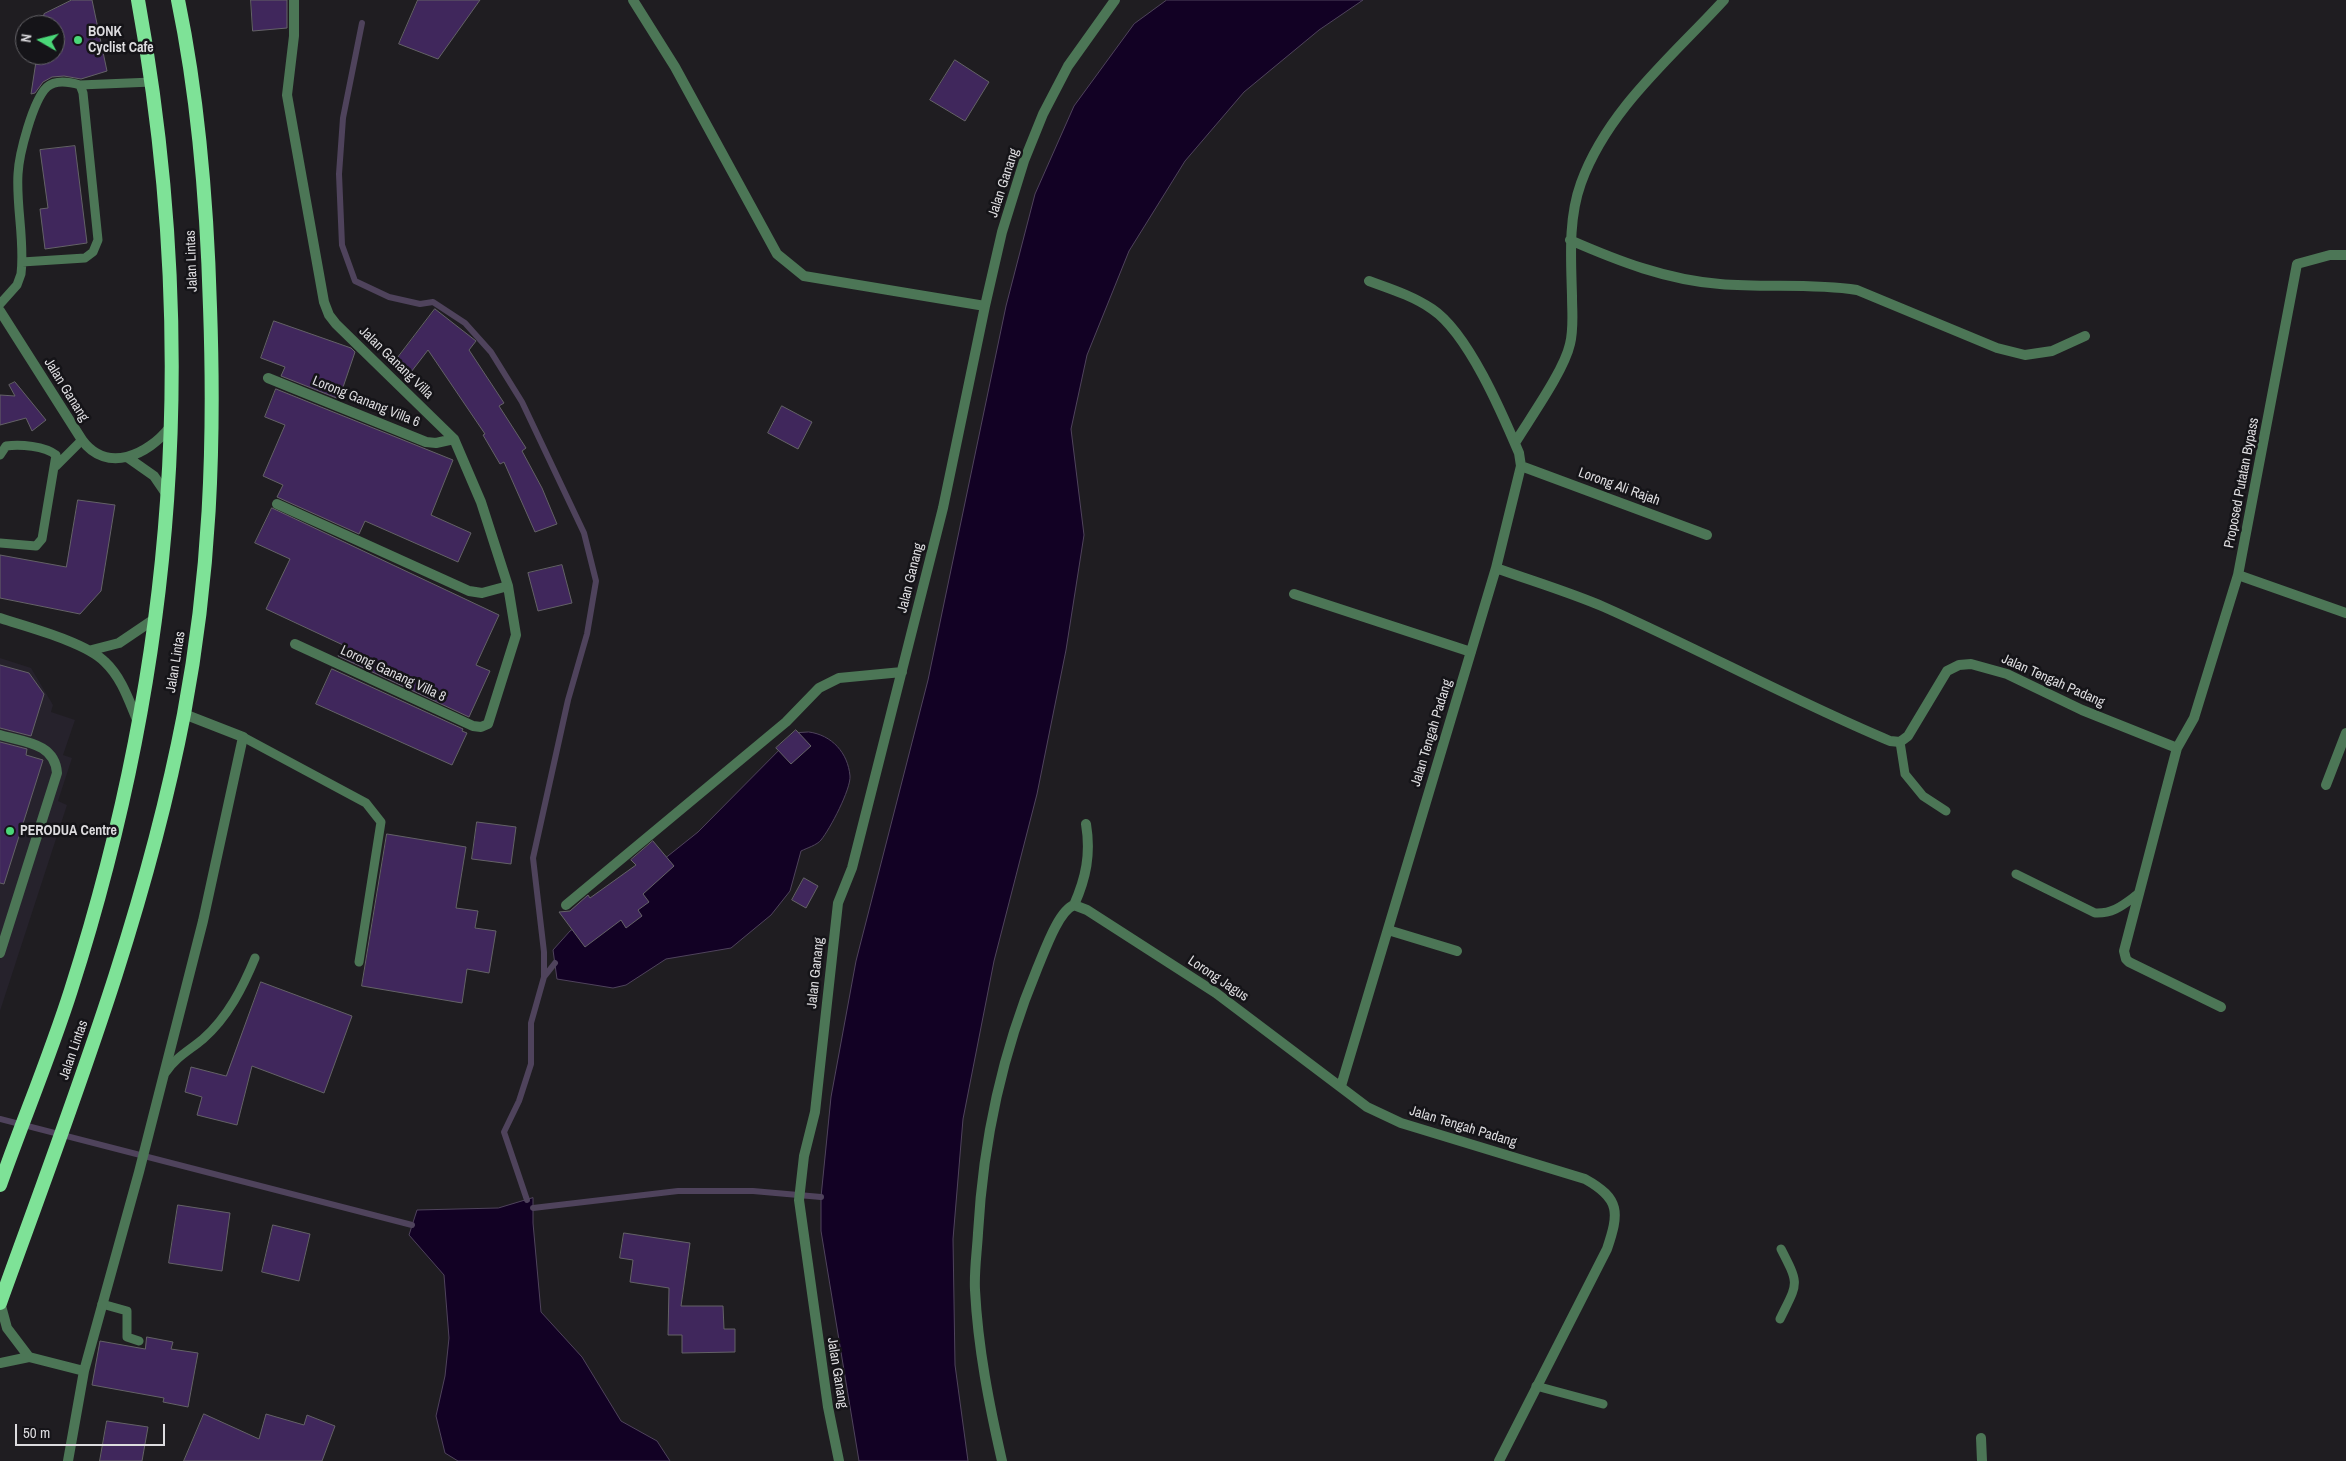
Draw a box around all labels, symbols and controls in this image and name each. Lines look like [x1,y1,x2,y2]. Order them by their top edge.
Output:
north arrow [15,15,65,65]
place label: BONK Cyclist Cafe [88,24,154,56]
text: N [17,33,36,43]
marker: BONK Cyclist Cafe [72,34,84,46]
street label: Jalan Ganang [985,146,1023,220]
street label: Jalan Lintas [183,230,201,292]
street label: Jalan Ganang Villa [355,323,437,403]
street label: Jalan Ganang [40,355,92,425]
street label: Lorong Ganang Villa 6 [310,373,422,431]
street label: Proposed Putatan Bypass [2221,416,2263,550]
street label: Lorong Ali Rajah [1576,464,1662,510]
street label: Jalan Ganang [894,541,928,615]
street label: Jalan Lintas [163,630,189,694]
street label: Lorong Ganang Villa 8 [337,642,449,706]
street label: Jalan Tengah Padang [1999,651,2107,711]
street label: Jalan Tengah Padang [1408,677,1456,789]
place label: PERODUA Centre [20,823,117,839]
marker: PERODUA Centre [4,825,16,837]
street label: Jalan Ganang [804,937,828,1009]
street label: Lorong Jagus [1184,953,1252,1005]
street label: Jalan Lintas [56,1018,92,1082]
street label: Jalan Tengah Padang [1407,1103,1519,1151]
street label: Jalan Ganang [823,1336,851,1410]
scale bar [18,1414,168,1446]
text: 50 m [23,1422,50,1443]

